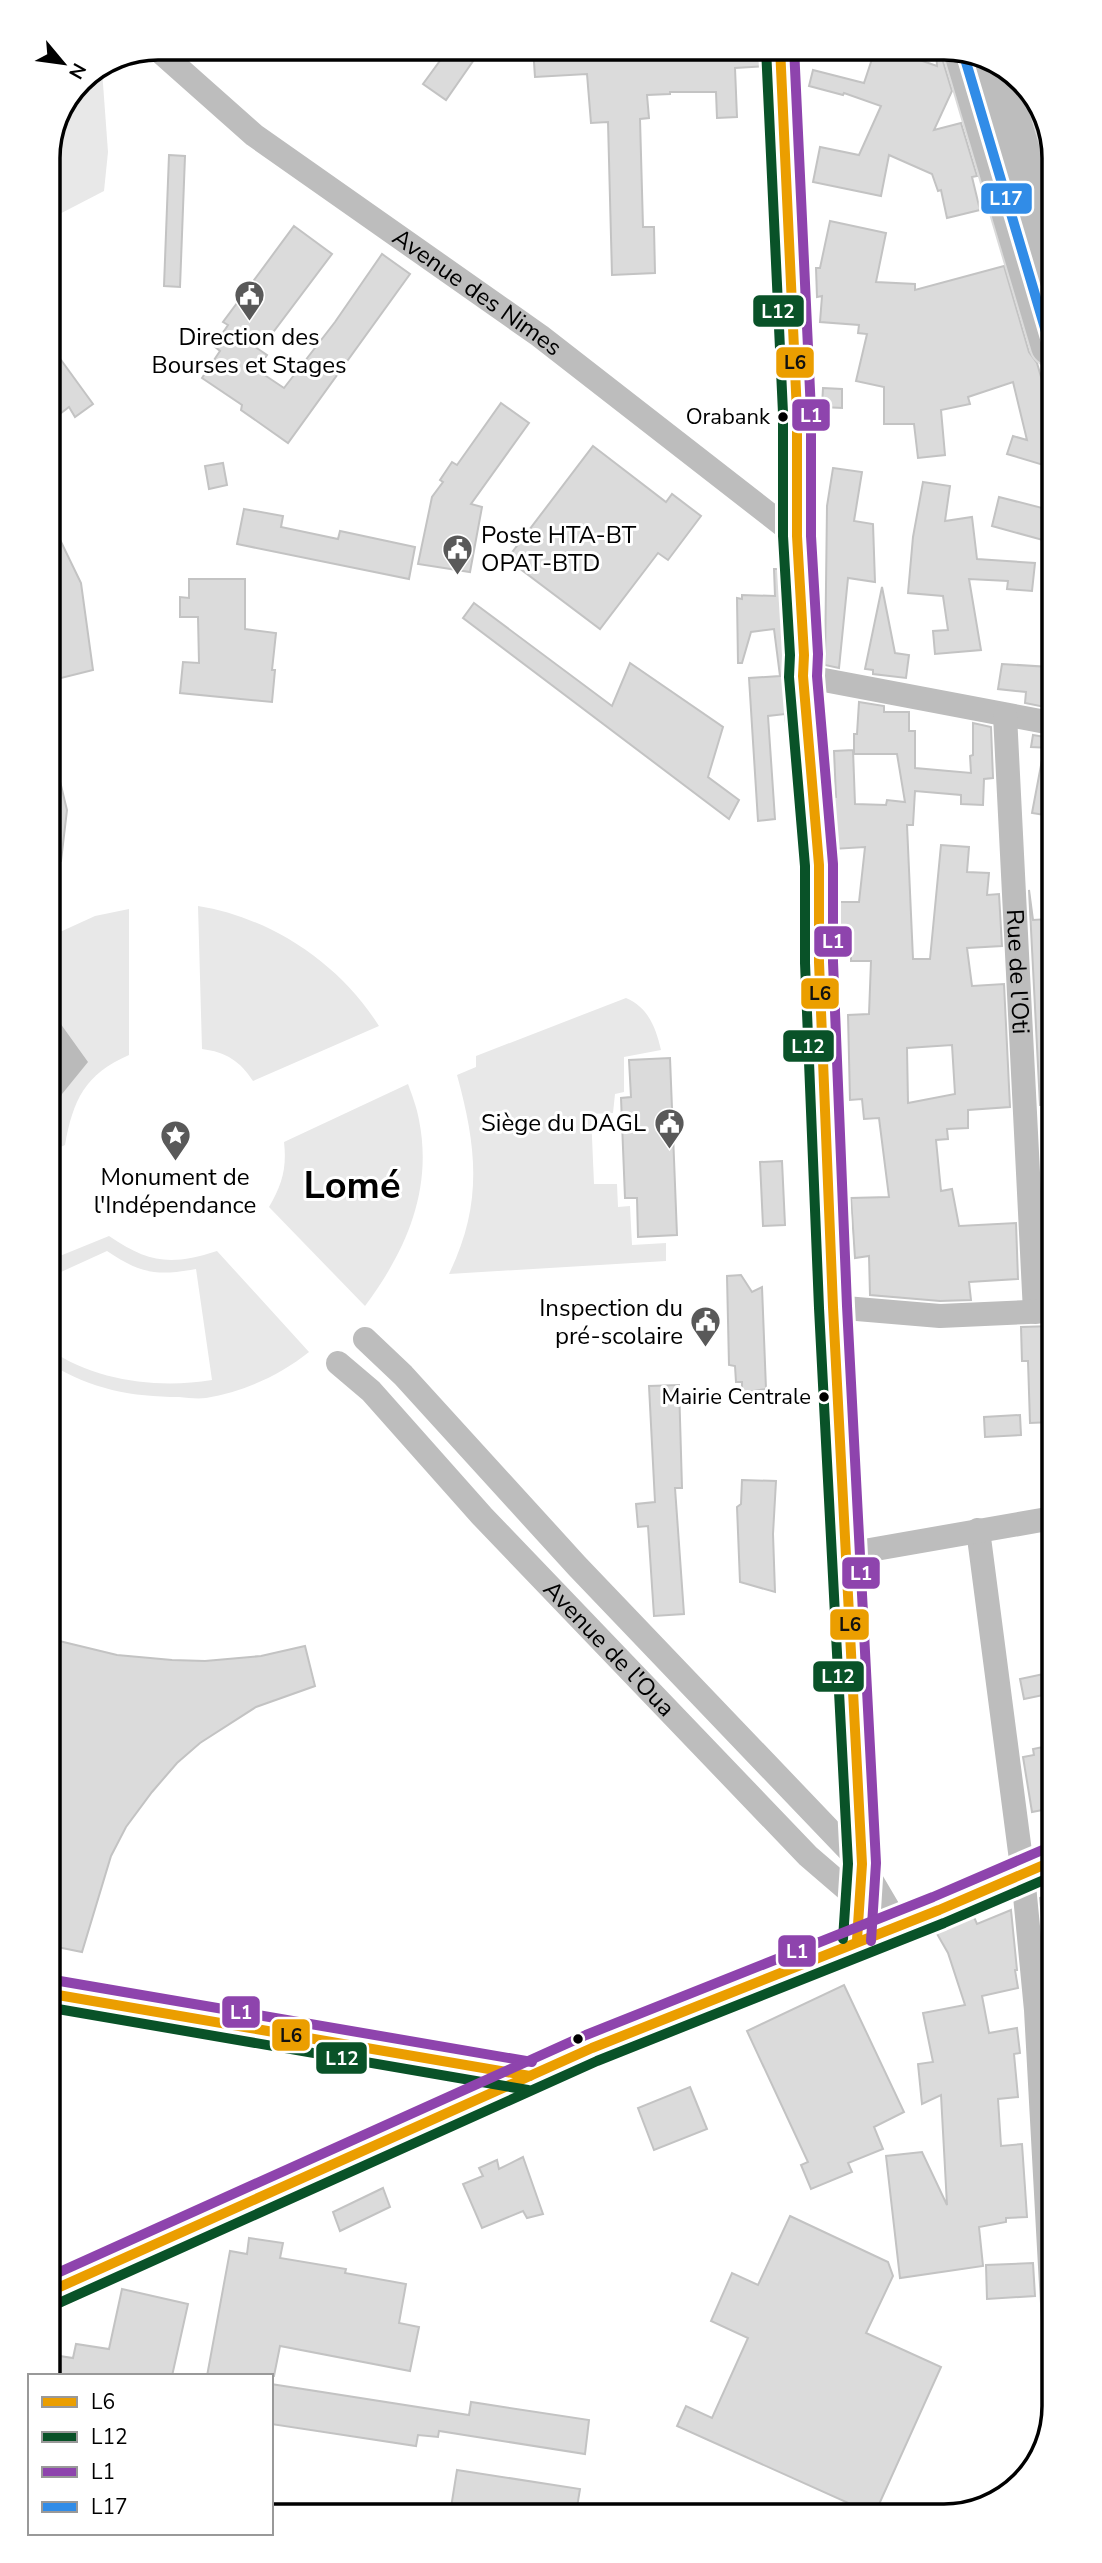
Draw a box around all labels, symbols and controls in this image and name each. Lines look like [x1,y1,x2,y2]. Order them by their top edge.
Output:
north arrow [28,28,98,98]
text: N [62,58,92,83]
line badge: L17 [980,182,1033,215]
text: L17 [989,186,1023,212]
street label: Avenue des Nimes [386,221,569,363]
public building icon: Direction des Bourses et Stages [232,278,266,322]
line badge: L12 [752,294,805,328]
text: L12 [761,299,795,325]
place label: Direction des Bourses et Stages [151,321,347,381]
line badge: L6 [775,346,815,379]
text: L6 [784,350,806,376]
line badge: L1 [791,398,831,432]
place label: Orabank [686,402,771,432]
text: L1 [800,403,822,429]
marker: Orabank [776,410,790,424]
place label: Poste HTA-BT OPAT-BTD [481,519,637,579]
public building icon: Poste HTA-BT OPAT-BTD [441,532,475,576]
street label: Rue de l'Oti [999,908,1037,1035]
line badge: L1 [813,925,853,958]
text: L1 [822,929,844,955]
line badge: L6 [800,977,840,1010]
text: L6 [809,981,831,1007]
line badge: L12 [782,1029,835,1063]
text: L12 [791,1034,825,1060]
public building icon: Siège du DAGL [652,1106,686,1150]
place label: Siège du DAGL [481,1107,646,1139]
place icon: Monument de l'Indépendance [158,1118,192,1162]
district label: Lomé [304,1160,400,1211]
place label: Monument de l'Indépendance [94,1161,256,1221]
place label: Inspection du pré-scolaire [539,1292,683,1352]
public building icon: Inspection du pré-scolaire [689,1305,723,1349]
place label: Mairie Centrale [662,1382,811,1412]
marker: Mairie Centrale [817,1390,831,1404]
line badge: L1 [841,1556,881,1590]
text: L1 [850,1561,872,1587]
street label: Avenue de l'Oua [536,1574,682,1723]
line badge: L6 [829,1608,870,1641]
text: L6 [839,1612,861,1638]
line badge: L12 [812,1660,865,1693]
text: L12 [821,1664,855,1690]
line badge: L1 [777,1934,817,1968]
text: L1 [786,1939,808,1965]
line badge: L1 [221,1995,261,2029]
text: L1 [230,2000,252,2026]
line badge: L6 [271,2018,311,2052]
text: L6 [280,2023,302,2049]
unlabelled marker [571,2032,585,2046]
line badge: L12 [315,2041,368,2075]
text: L12 [325,2046,359,2072]
legend [28,2374,273,2535]
text: L6 [91,2388,115,2416]
text: L12 [91,2423,128,2451]
text: L1 [91,2458,115,2486]
text: L17 [91,2493,128,2521]

